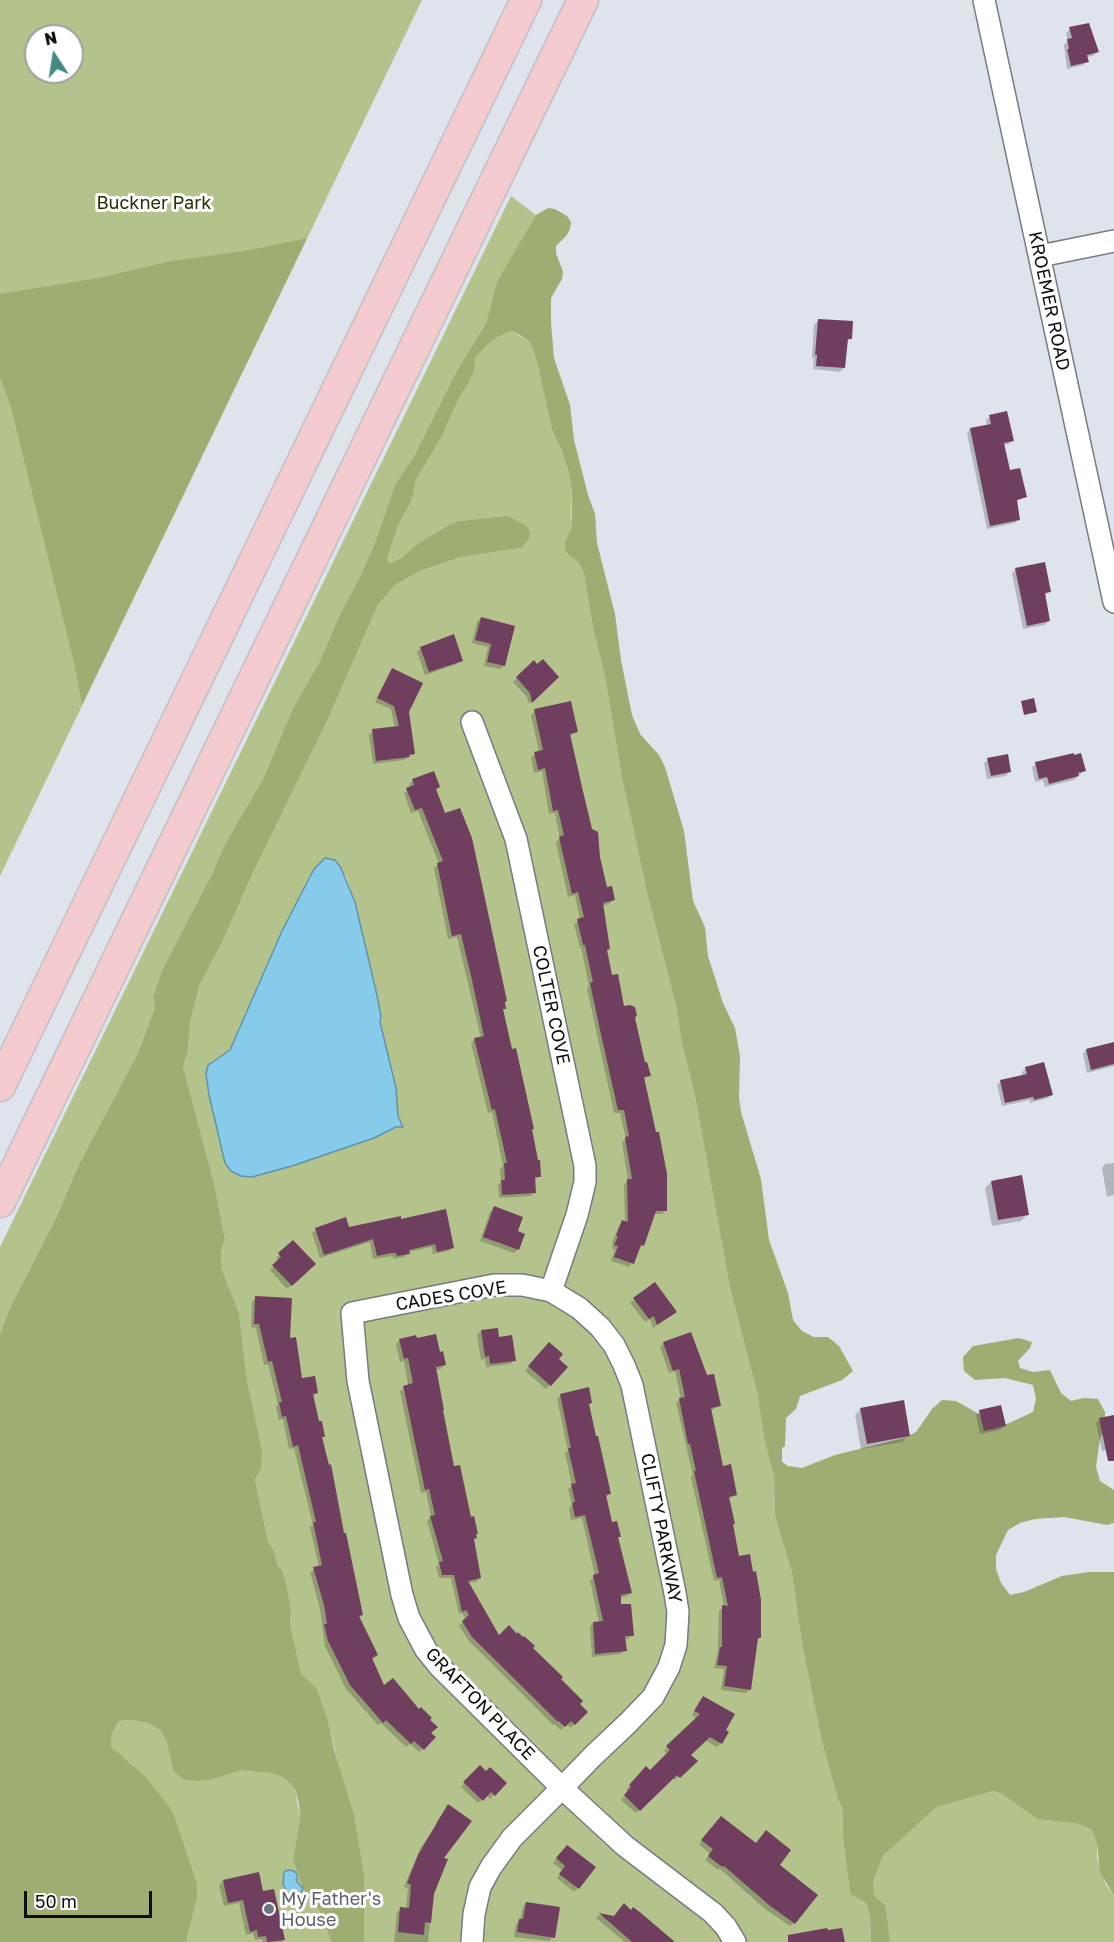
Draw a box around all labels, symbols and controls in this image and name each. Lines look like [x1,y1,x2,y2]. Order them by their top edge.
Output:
north arrow [24,24,84,84]
text: N [43,27,59,49]
park label: Buckner Park [97,192,211,214]
street label: KROEMER ROAD [1024,229,1074,373]
street label: COLTER COVE [528,943,574,1067]
street label: CADES COVE [394,1277,508,1315]
street label: CLIFTY PARKWAY [636,1451,686,1605]
street label: GRAFTON PLACE [421,1643,539,1765]
scale bar [27,1879,154,1917]
place label: My Father's House [281,1888,381,1930]
text: 50 m [35,1890,77,1912]
marker: My Father's House [262,1902,276,1916]

